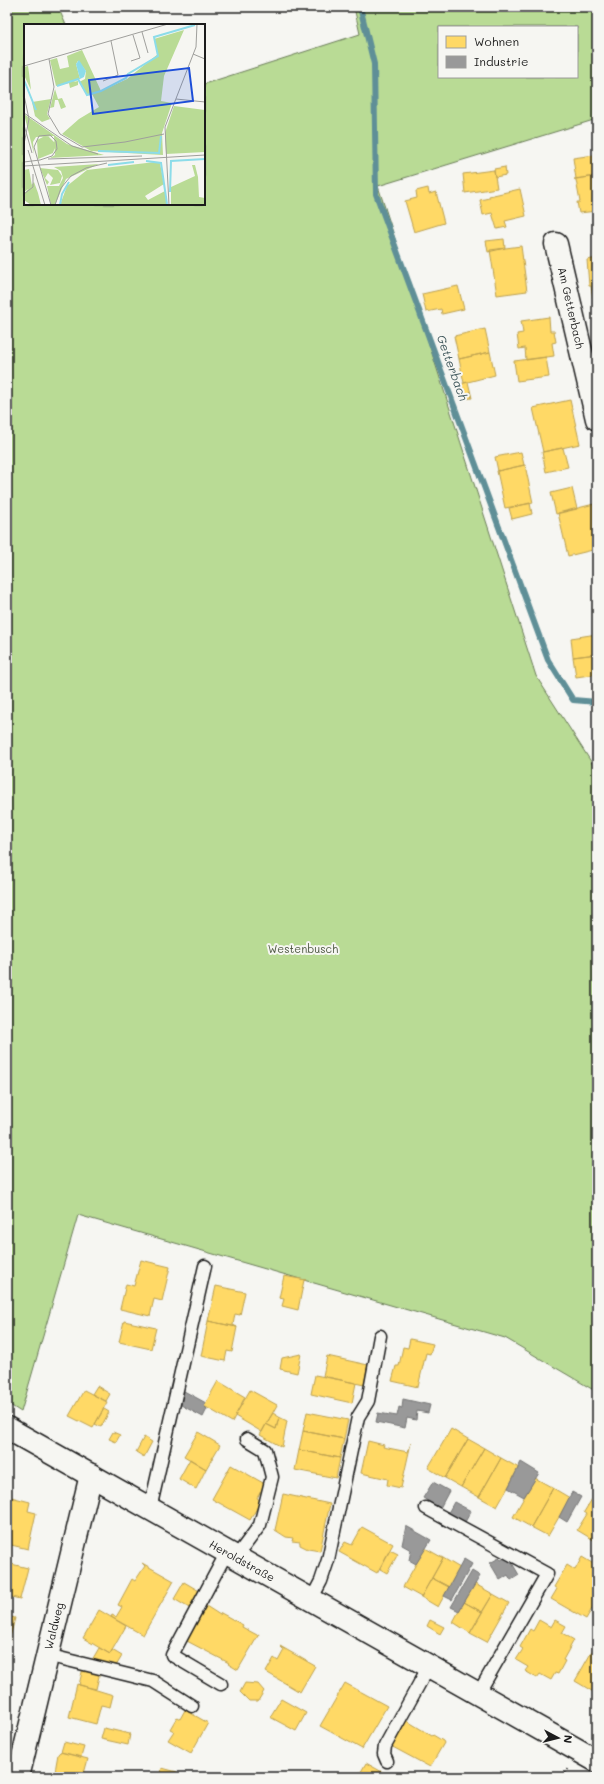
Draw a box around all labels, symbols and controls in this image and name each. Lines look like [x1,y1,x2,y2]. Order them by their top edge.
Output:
inset map [24,24,205,205]
legend [438,26,578,78]
text: Wohnen [474,33,519,49]
text: Industrie [474,53,528,69]
street label: Am Getterbach [555,266,588,350]
water label: Getterbach [434,332,472,403]
park label: Westenbusch [268,941,338,956]
street label: Heroldstraße [207,1536,278,1585]
street label: Waldweg [40,1601,67,1651]
north arrow [538,1718,578,1758]
text: N [560,1734,576,1744]

